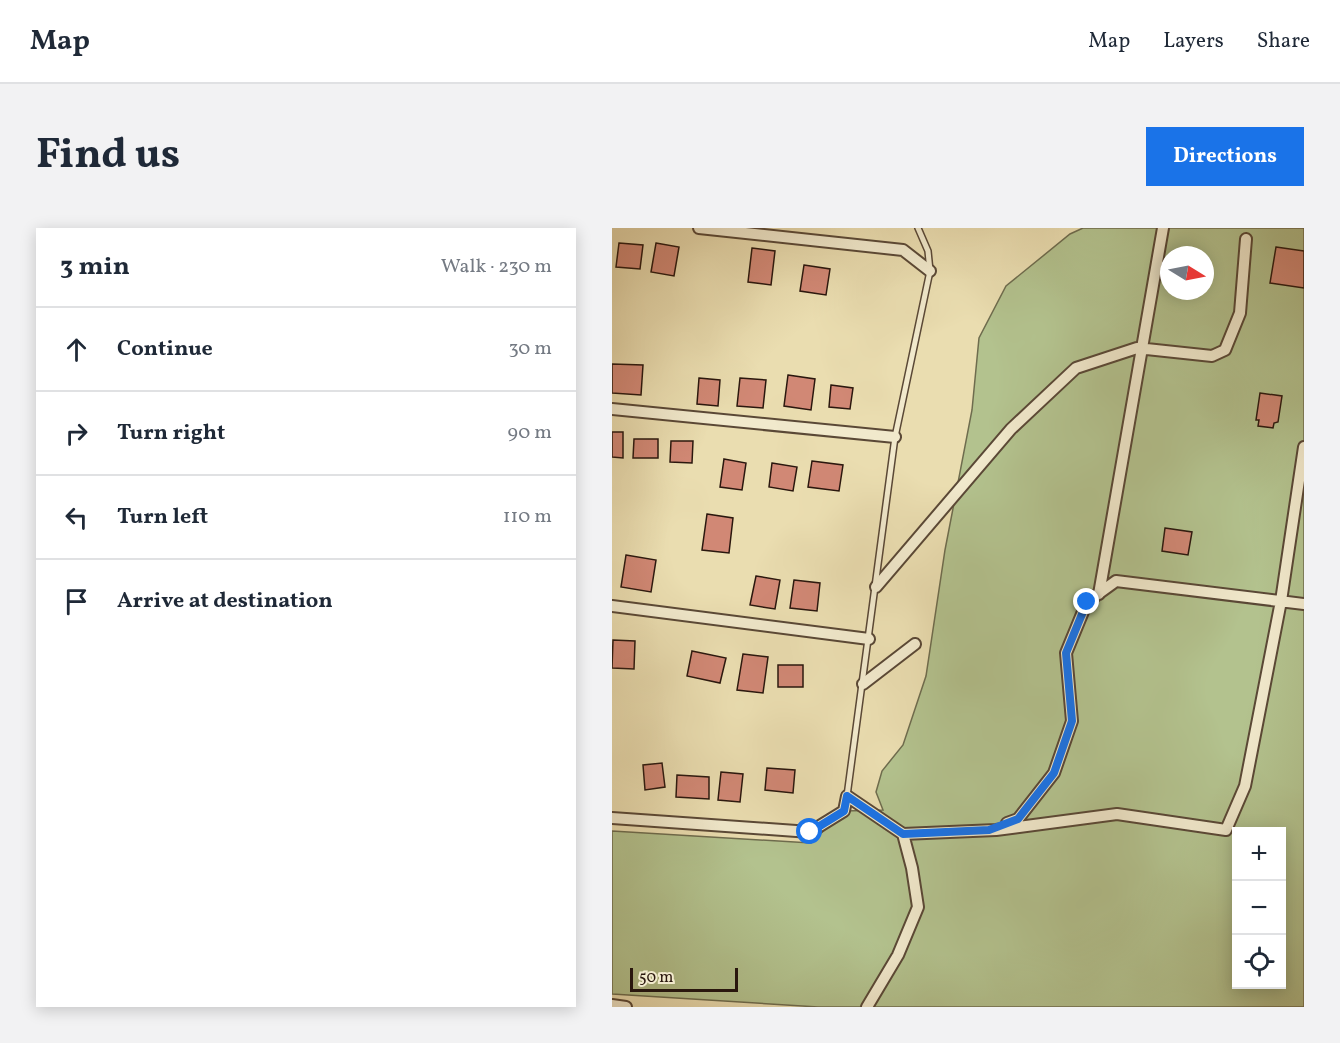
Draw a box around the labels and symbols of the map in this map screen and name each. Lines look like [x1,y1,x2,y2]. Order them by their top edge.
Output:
north arrow [1160,246,1214,300]
route end [1073,588,1099,614]
route start [796,818,822,844]
scale bar [630,965,738,992]

